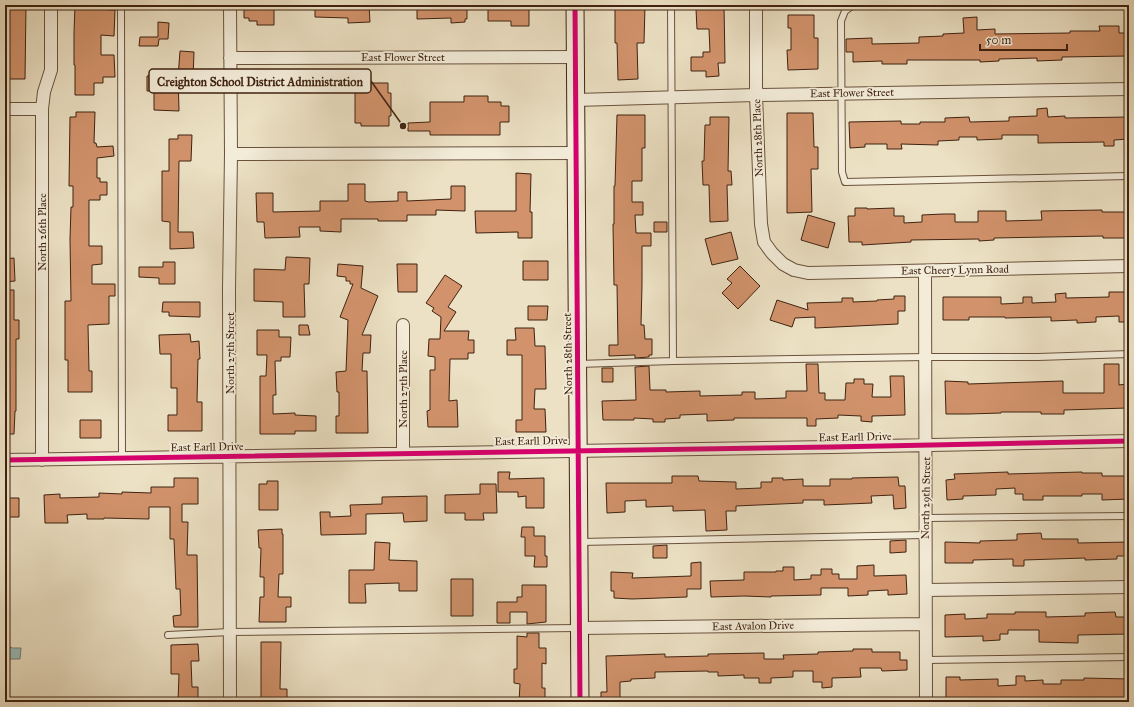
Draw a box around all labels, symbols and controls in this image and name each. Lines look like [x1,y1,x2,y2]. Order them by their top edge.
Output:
scale bar [980,26,1067,52]
text: 50 m [986,33,1011,47]
street label: East Flower Street [361,51,445,64]
callout: Creighton School District Administration [149,69,371,93]
text: Creighton School District Administration [157,75,363,90]
street label: East Flower Street [810,86,894,100]
street label: North 28th Place [750,98,766,177]
street label: North 26th Place [36,193,49,271]
street label: East Cheery Lynn Road [901,263,1010,277]
street label: North 27th Street [224,312,237,394]
street label: North 28th Street [561,313,575,395]
street label: North 27th Place [397,350,410,428]
street label: East Earll Drive [818,430,892,444]
street label: East Earll Drive [494,434,568,448]
street label: East Earll Drive [170,440,244,454]
street label: North 29th Street [919,457,933,539]
street label: East Avalon Drive [712,619,795,633]

